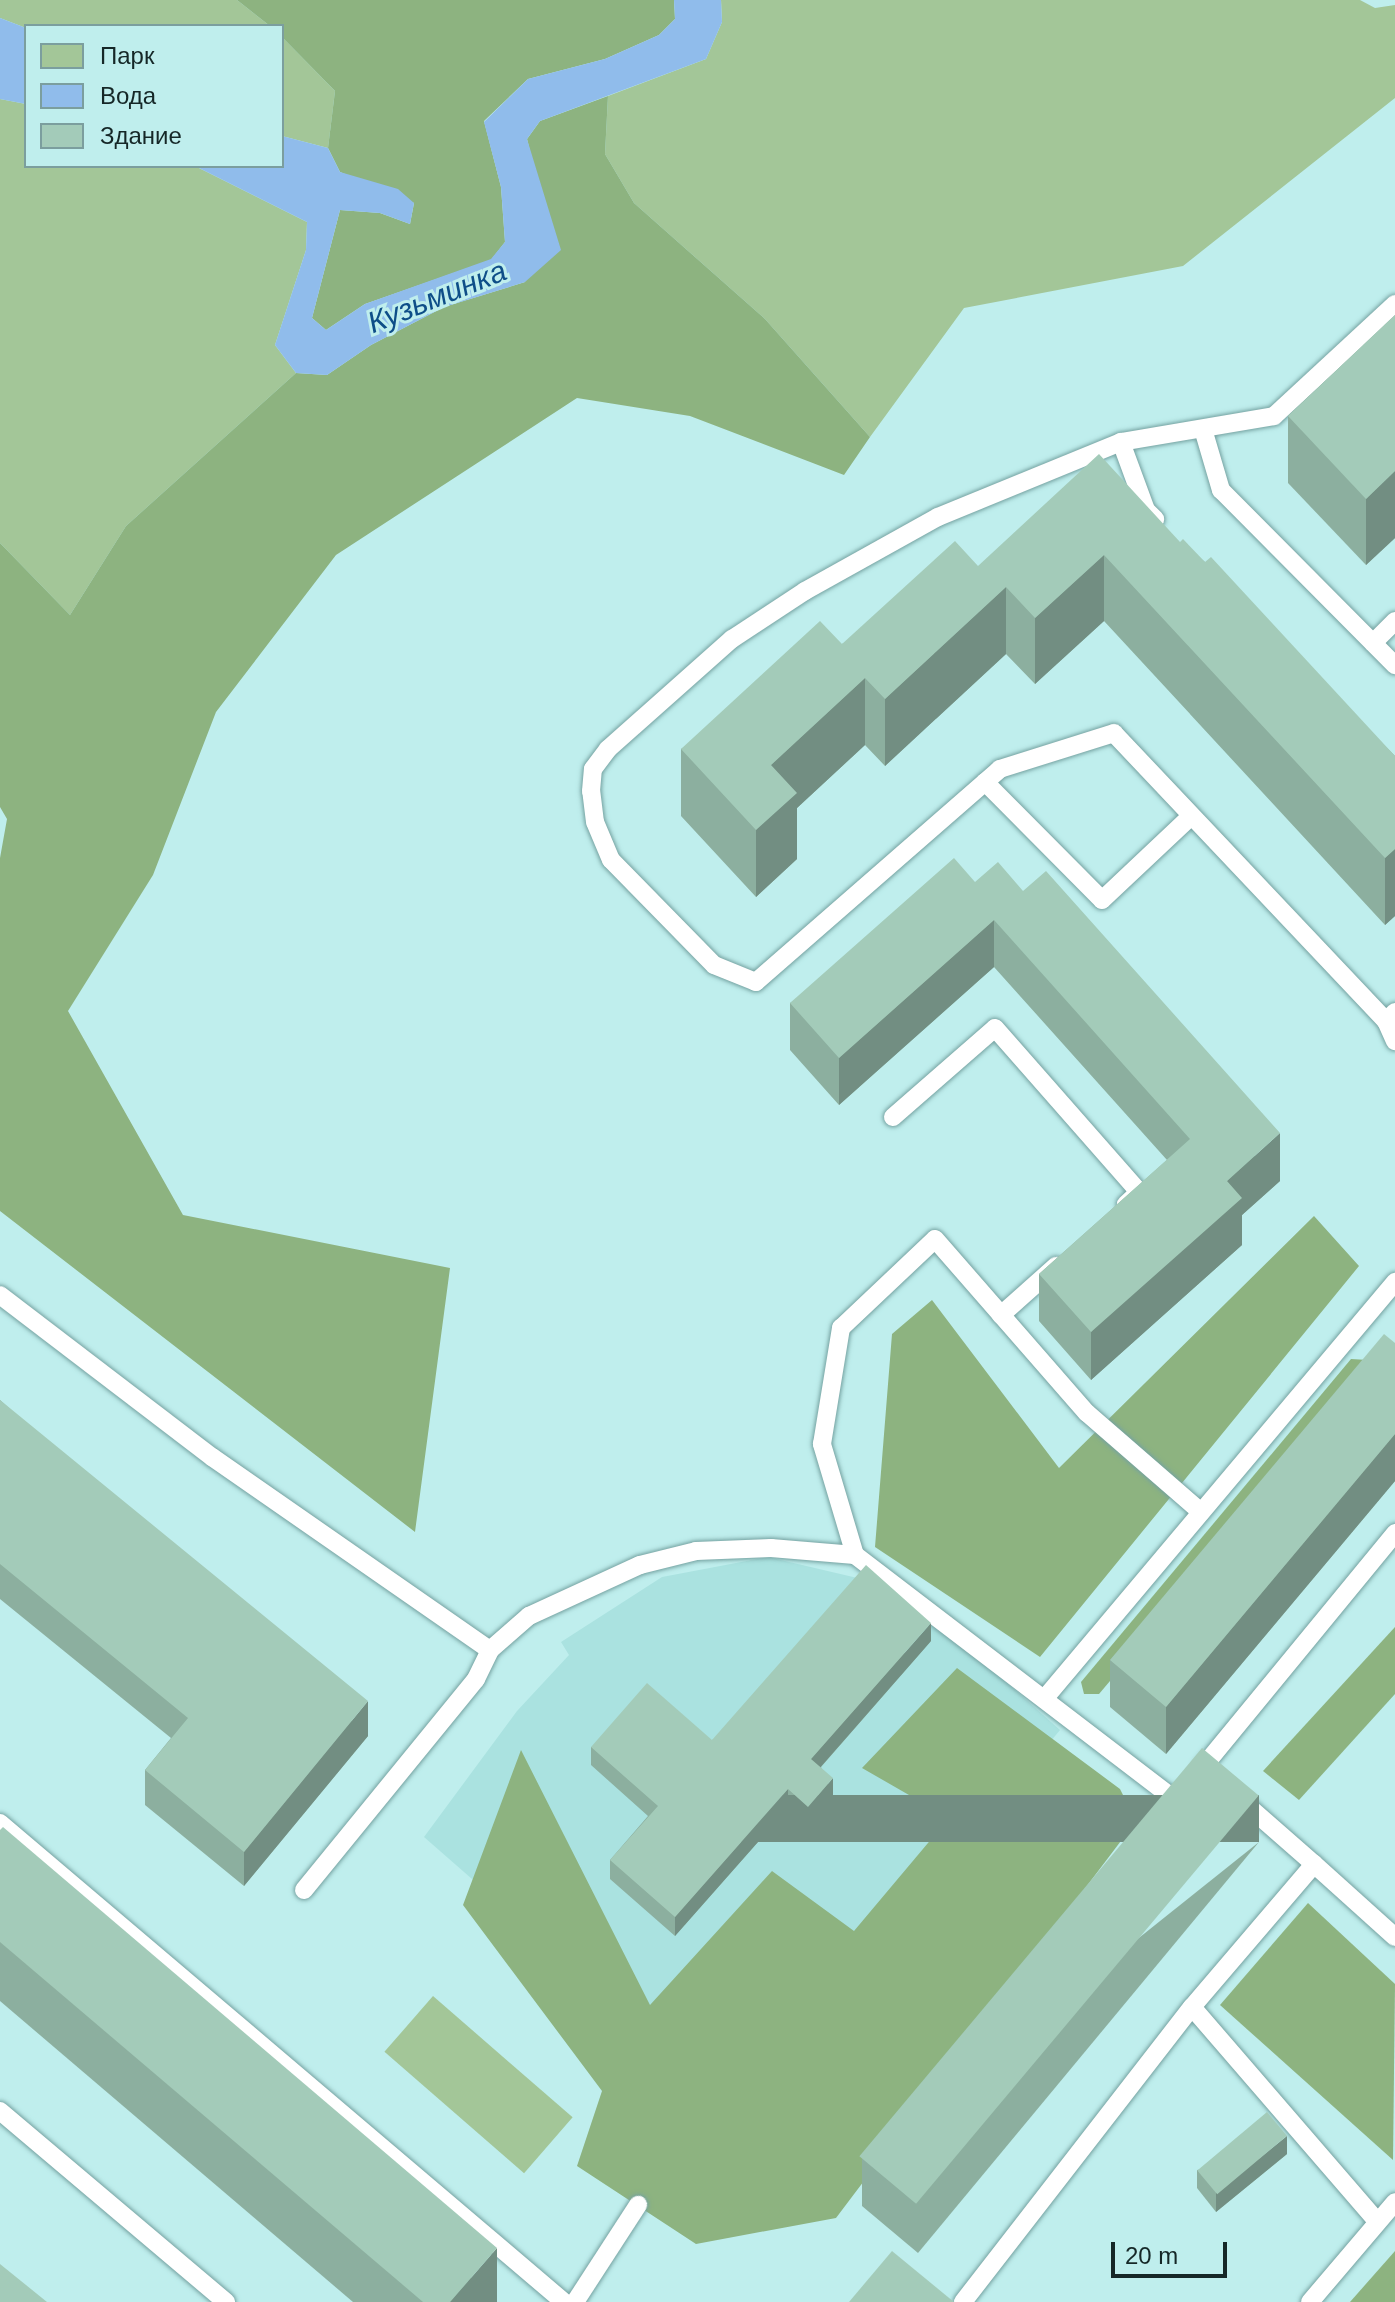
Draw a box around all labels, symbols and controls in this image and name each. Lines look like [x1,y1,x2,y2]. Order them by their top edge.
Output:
legend [24,24,284,168]
text: Парк [100,42,154,69]
text: Вода [100,82,156,109]
text: Здание [100,122,182,149]
water label: Кузьминка [362,253,512,341]
scale bar [1115,2226,1231,2276]
text: 20 m [1125,2242,1178,2269]

